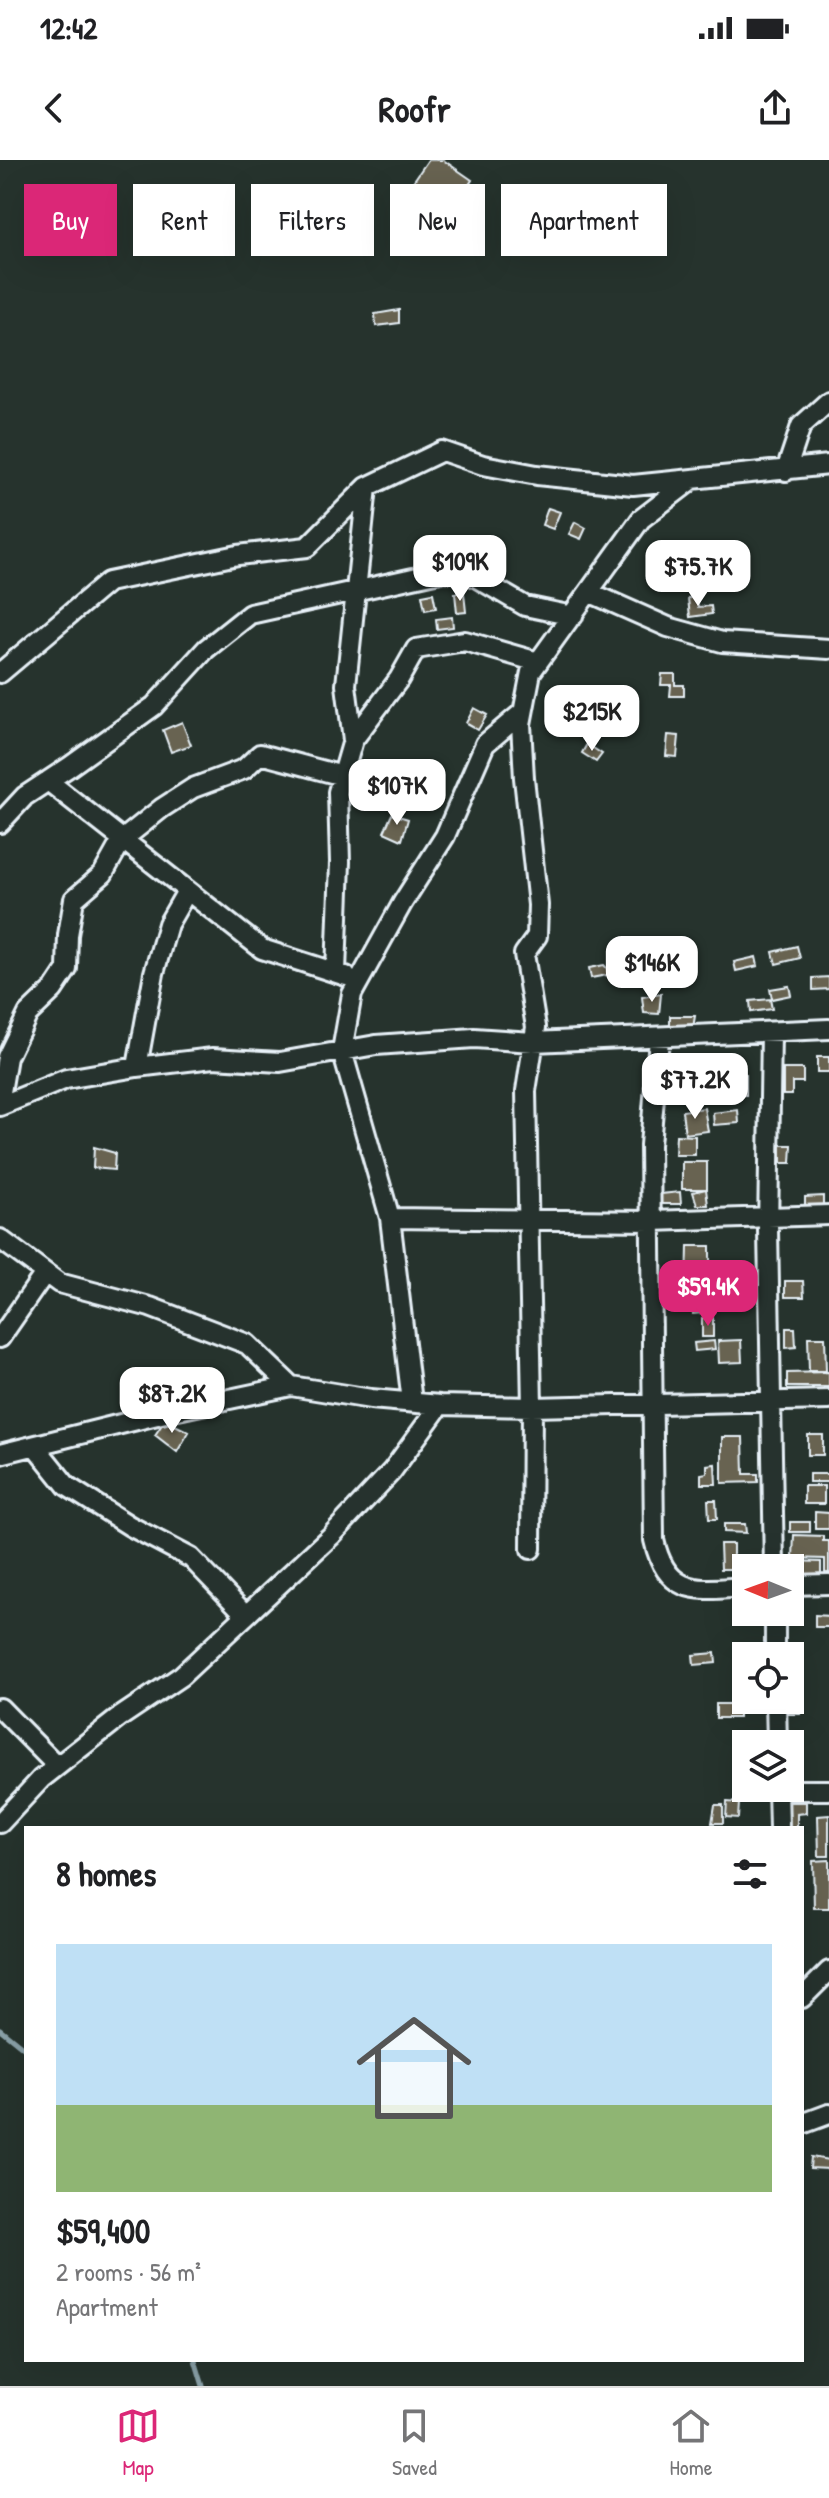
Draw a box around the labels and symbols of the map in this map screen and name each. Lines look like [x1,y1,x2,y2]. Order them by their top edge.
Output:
pin: $109K [404,535,516,603]
pin: $75.7K [633,540,763,608]
pin: $215K [536,685,648,753]
pin: $107K [341,759,453,827]
pin: $146K [596,936,708,1004]
pin: $77.2K [630,1053,760,1121]
pin: $59.4K [643,1260,773,1328]
pin: $87.2K [107,1367,237,1435]
north arrow [732,1554,804,1626]

